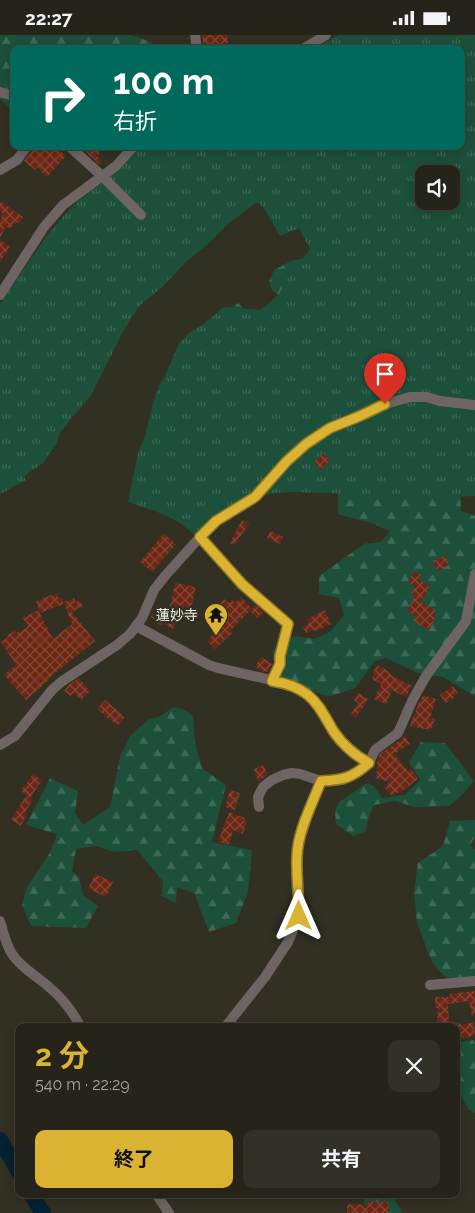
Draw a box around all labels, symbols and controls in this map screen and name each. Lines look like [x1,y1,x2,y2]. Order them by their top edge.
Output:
text: 22:27 [25,7,73,29]
text: 100 m [113,61,214,102]
icon: right [30,65,95,130]
text: 右折 [113,108,157,134]
map controls [415,165,460,210]
button: sound [415,165,460,210]
pin [364,353,406,404]
icon: arrive [371,360,399,388]
temple icon: 蓮妙寺 [203,602,229,636]
place label: 蓮妙寺 [156,607,198,623]
position arrow [272,889,324,941]
text: 2 分 [35,1038,89,1073]
button: close [388,1040,440,1092]
text: 540 m · 22:29 [35,1075,130,1094]
button: 終了 [35,1130,233,1188]
button: 共有 [243,1130,440,1188]

